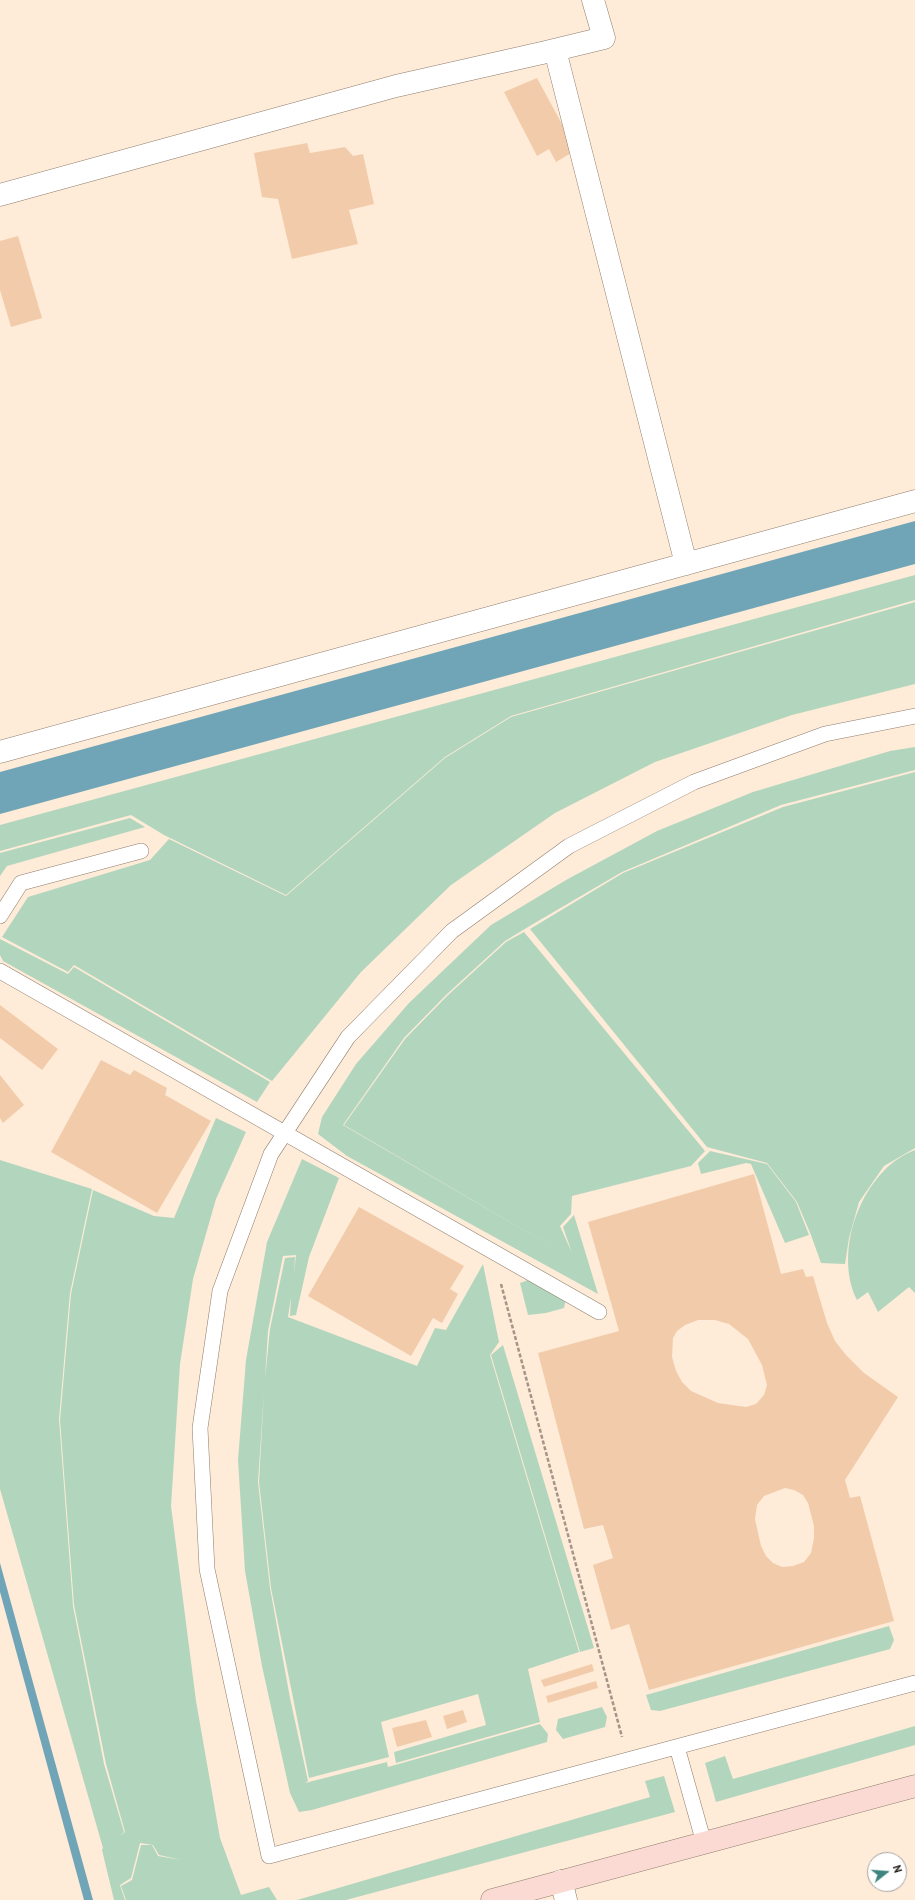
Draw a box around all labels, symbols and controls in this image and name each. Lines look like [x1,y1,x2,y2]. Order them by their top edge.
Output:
north arrow [867,1852,907,1892]
text: N [890,1863,905,1874]

